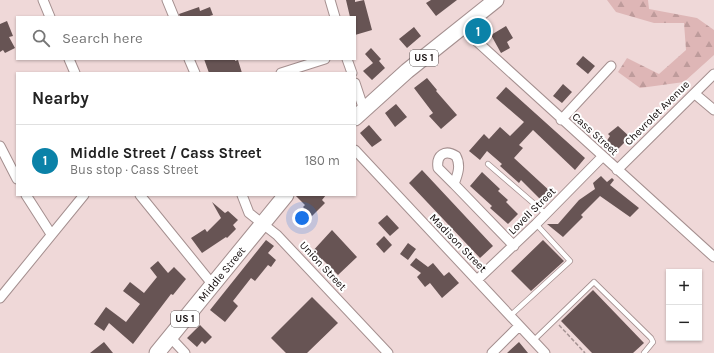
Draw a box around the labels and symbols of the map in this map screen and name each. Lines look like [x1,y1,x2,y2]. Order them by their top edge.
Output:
pin: 1 [465,16,491,46]
road number: US 1 [410,50,438,66]
street label: Chevrolet Avenue [622,78,692,148]
street label: Cass Street [569,110,621,158]
street label: Lovell Street [506,185,558,237]
your location [292,208,312,228]
street label: Madison Street [427,211,489,275]
street label: Union Street [297,239,349,293]
street label: Middle Street [195,244,248,304]
road number: US 1 [171,311,199,327]

